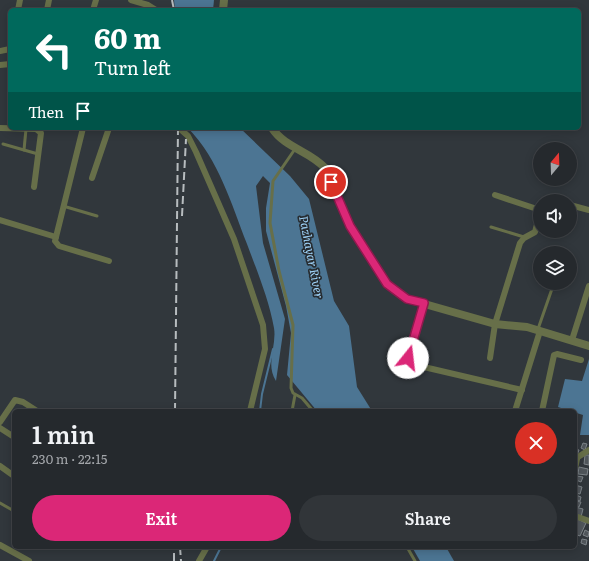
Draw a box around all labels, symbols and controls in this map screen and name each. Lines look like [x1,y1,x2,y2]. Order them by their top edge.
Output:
text: 60 m [94,16,161,58]
icon: left [28,24,80,76]
text: Turn left [94,54,171,81]
text: Then [28,100,64,123]
icon: arrive [72,100,94,122]
north arrow [533,142,577,186]
map controls [533,142,577,290]
pin [314,165,348,199]
icon: arrive [320,171,342,193]
button: sound [533,194,577,238]
water label: Pazhayar River [295,214,329,300]
button: layers [533,246,577,290]
position arrow [387,337,429,379]
text: 1 min [32,416,95,451]
button: close [515,422,557,464]
text: 230 m · 22:15 [32,449,107,468]
button: Exit [32,495,291,541]
button: Share [299,495,557,541]

